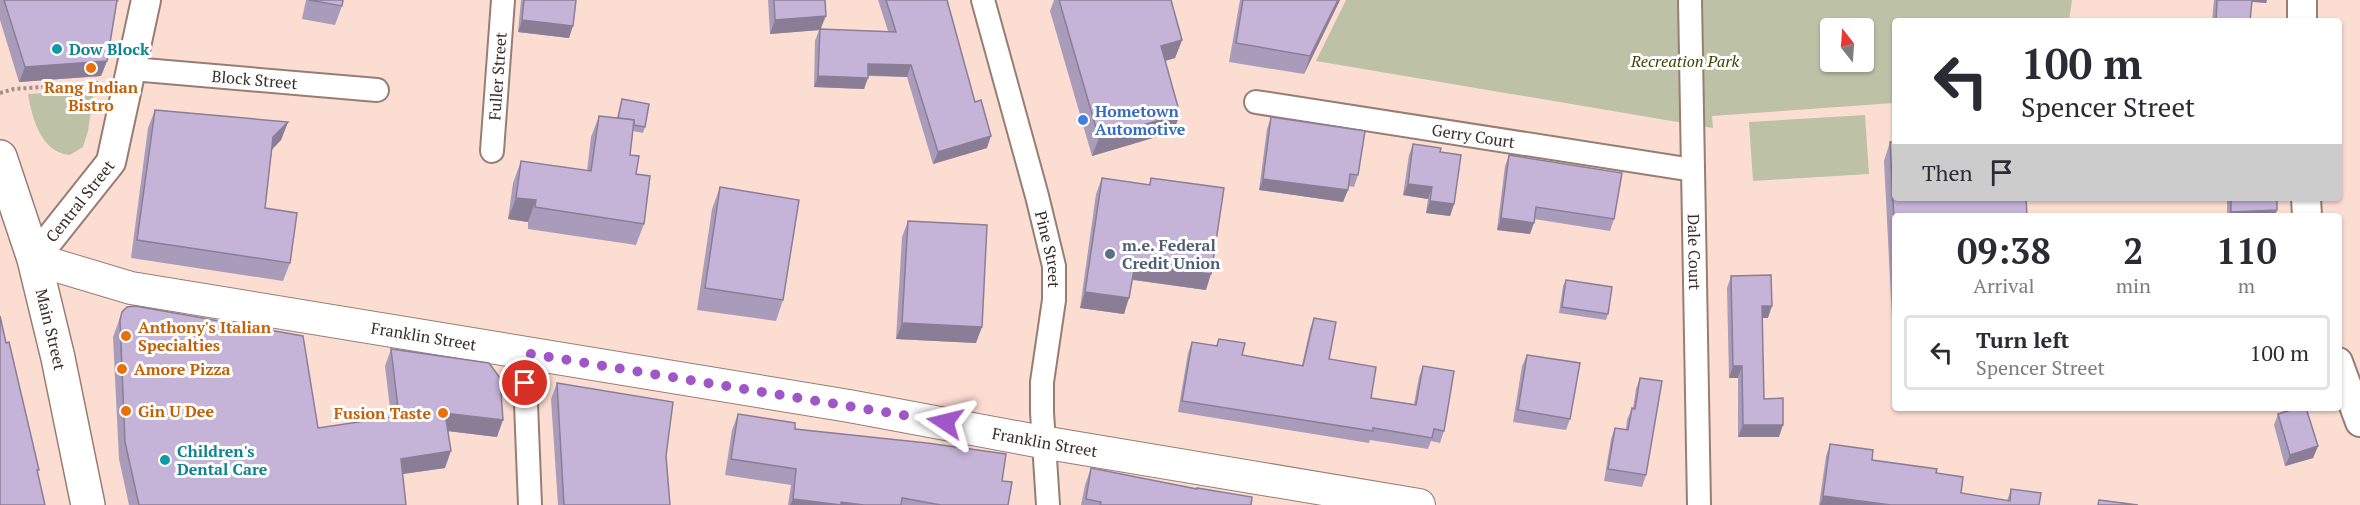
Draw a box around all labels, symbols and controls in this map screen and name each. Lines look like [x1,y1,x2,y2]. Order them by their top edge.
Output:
north arrow [1820,18,1874,72]
map controls [1820,18,1874,72]
street label: Fuller Street [483,31,512,121]
text: 100 m [2021,35,2142,91]
place label: Dow Block [69,38,150,60]
marker: Dow Block [50,42,64,56]
icon: left [1922,42,2000,120]
park label: Recreation Park [1630,50,1739,72]
marker: Rang Indian Bistro [84,61,98,75]
street label: Block Street [211,65,298,94]
place label: Rang Indian Bistro [44,76,139,116]
text: Spencer Street [2021,89,2195,125]
place label: Hometown Automotive [1095,100,1186,140]
marker: Hometown Automotive [1076,113,1090,127]
street label: Gerry Court [1430,119,1516,153]
street label: Central Street [41,155,119,247]
icon: arrive [1985,156,2018,189]
text: Then [1922,158,1973,187]
street label: Pine Street [1030,208,1065,288]
street label: Dale Court [1683,214,1706,290]
text: 09:38 [1957,227,2051,274]
text: 2 [2123,227,2144,274]
text: 110 [2216,227,2277,274]
place label: m.e. Federal Credit Union [1122,234,1221,274]
marker: m.e. Federal Credit Union [1103,247,1117,261]
text: Arrival [1973,272,2035,299]
text: min [2116,272,2151,299]
text: m [2238,272,2255,299]
street label: Main Street [31,287,71,372]
place label: Anthony's Italian Specialties [138,316,272,356]
street label: Franklin Street [369,317,478,356]
text: Turn left [1976,325,2069,354]
marker: Anthony's Italian Specialties [119,329,133,343]
icon: left [1925,336,1958,369]
text: 100 m [2249,338,2309,367]
text: Spencer Street [1976,354,2105,381]
pin [499,357,550,408]
place label: Amore Pizza [134,358,231,380]
marker: Amore Pizza [115,362,129,376]
icon: arrive [508,366,541,399]
position arrow [913,390,977,454]
place label: Gin U Dee [138,400,214,422]
place label: Fusion Taste [334,402,431,424]
marker: Gin U Dee [119,404,133,418]
marker: Fusion Taste [436,406,450,420]
street label: Franklin Street [990,422,1099,462]
place label: Children's Dental Care [177,440,268,480]
marker: Children's Dental Care [158,453,172,467]

